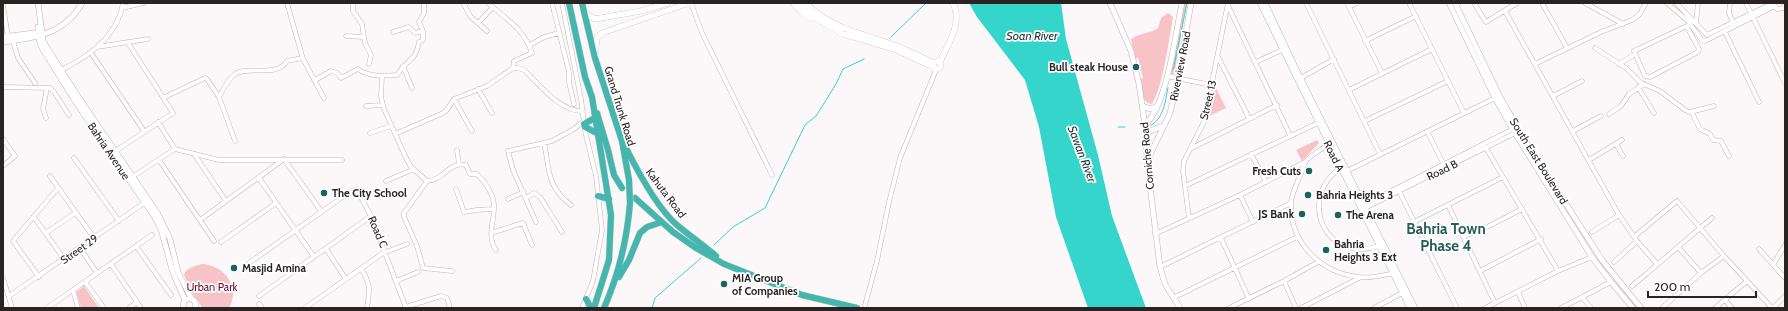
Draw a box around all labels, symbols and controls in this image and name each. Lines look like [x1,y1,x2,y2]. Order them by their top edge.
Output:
water label: Soan River [1006,28,1059,43]
street label: Riverview Road [1166,30,1194,102]
place label: Bull steak House [1049,60,1128,74]
marker: Bull steak House [1131,62,1141,72]
street label: Grand Trunk Road [601,65,639,147]
street label: Street 13 [1197,79,1219,121]
street label: South East Boulevard [1507,115,1571,207]
street label: Bahria Avenue [85,120,134,183]
street label: Corniche Road [1137,122,1157,190]
water label: Sawan River [1065,123,1101,185]
street label: Road A [1320,138,1348,174]
street label: Road B [1424,156,1460,184]
place label: Fresh Cuts [1252,164,1301,178]
street label: Kahuta Road [643,165,689,221]
marker: Fresh Cuts [1304,166,1314,176]
place label: The City School [332,186,407,200]
marker: The City School [319,188,329,198]
place label: Bahria Heights 3 [1316,188,1393,202]
marker: Bahria Heights 3 [1303,190,1313,200]
place label: JS Bank [1257,207,1295,221]
place label: The Arena [1346,208,1394,222]
marker: JS Bank [1297,209,1307,219]
marker: The Arena [1333,210,1343,220]
street label: Road C [365,214,391,250]
district label: Bahria Town Phase 4 [1406,220,1486,255]
street label: Street 29 [57,231,101,267]
place label: Bahria Heights 3 Ext [1334,237,1397,264]
marker: Bahria Heights 3 Ext [1321,245,1331,255]
place label: Masjid Amina [242,261,306,275]
marker: Masjid Amina [229,263,239,273]
place label: MIA Group of Companies [732,271,798,298]
scale bar [1648,273,1756,299]
marker: MIA Group of Companies [719,279,729,289]
text: 200 m [1654,279,1690,294]
park label: Urban Park [186,280,238,294]

